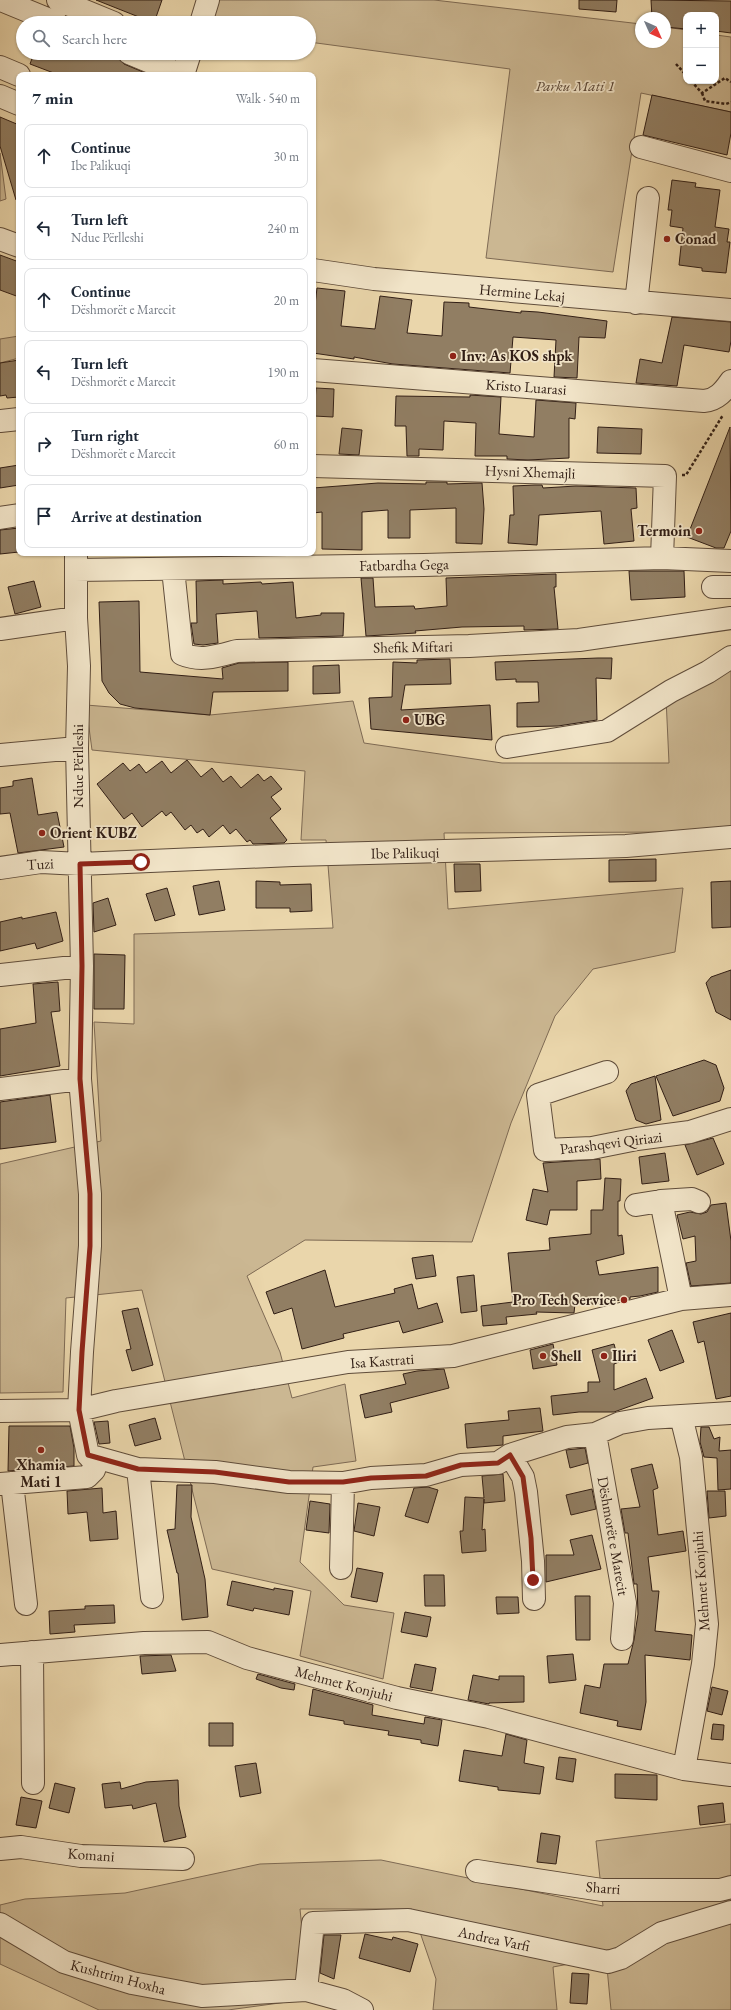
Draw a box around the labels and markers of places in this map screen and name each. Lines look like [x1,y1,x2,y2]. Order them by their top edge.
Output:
place label: Conad [675,229,717,248]
marker: Conad [662,234,672,244]
place label: Inv: As KOS shpk [461,346,573,365]
marker: Inv: As KOS shpk [448,351,458,361]
place label: Termoin [637,521,691,540]
marker: Termoin [694,526,704,536]
place label: UBG [414,710,446,729]
marker: UBG [401,715,411,725]
place label: Orient KUBZ [50,823,137,842]
marker: Orient KUBZ [37,828,47,838]
place label: Pro Tech Service [512,1290,616,1309]
marker: Pro Tech Service [619,1295,629,1305]
place label: Shell [551,1346,582,1365]
place label: Iliri [612,1346,637,1365]
marker: Shell [538,1351,548,1361]
marker: Iliri [599,1351,609,1361]
marker: Xhamia Mati 1 [36,1445,46,1455]
place label: Xhamia Mati 1 [15,1455,66,1491]

